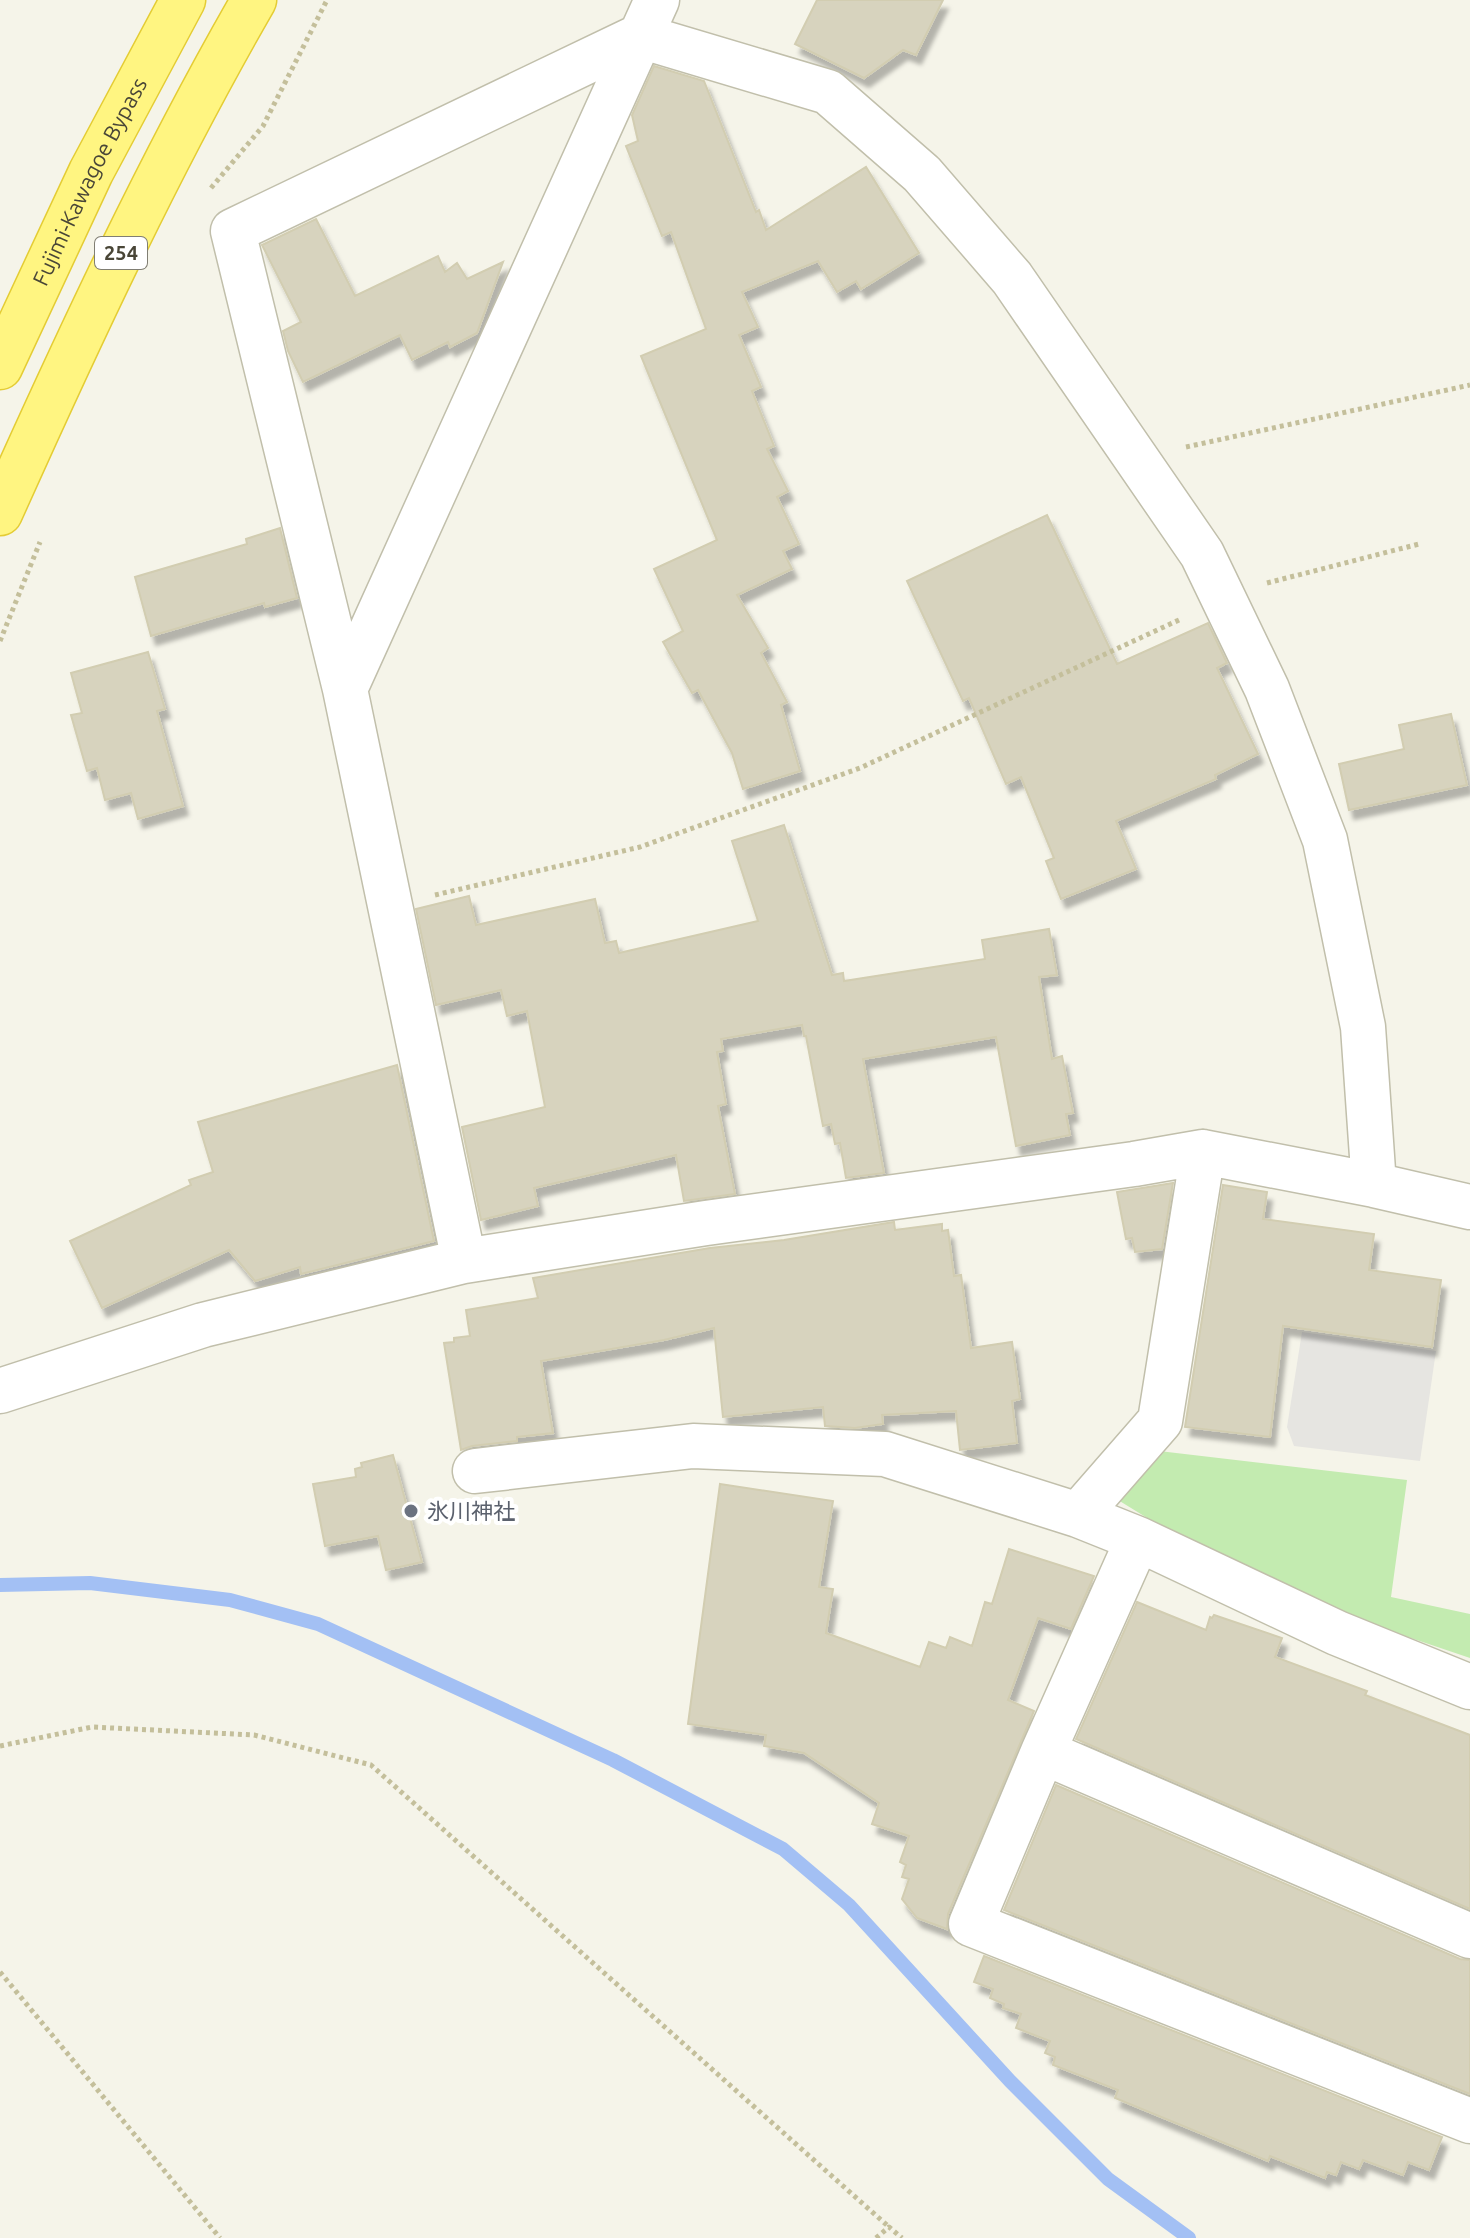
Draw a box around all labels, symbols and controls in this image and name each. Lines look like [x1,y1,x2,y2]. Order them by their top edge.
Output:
street label: Fujimi-Kawagoe Bypass [27,73,151,289]
road number: 254 [95,237,147,269]
place label: 氷川神社 [427,1498,515,1523]
marker: 氷川神社 [402,1502,420,1520]

